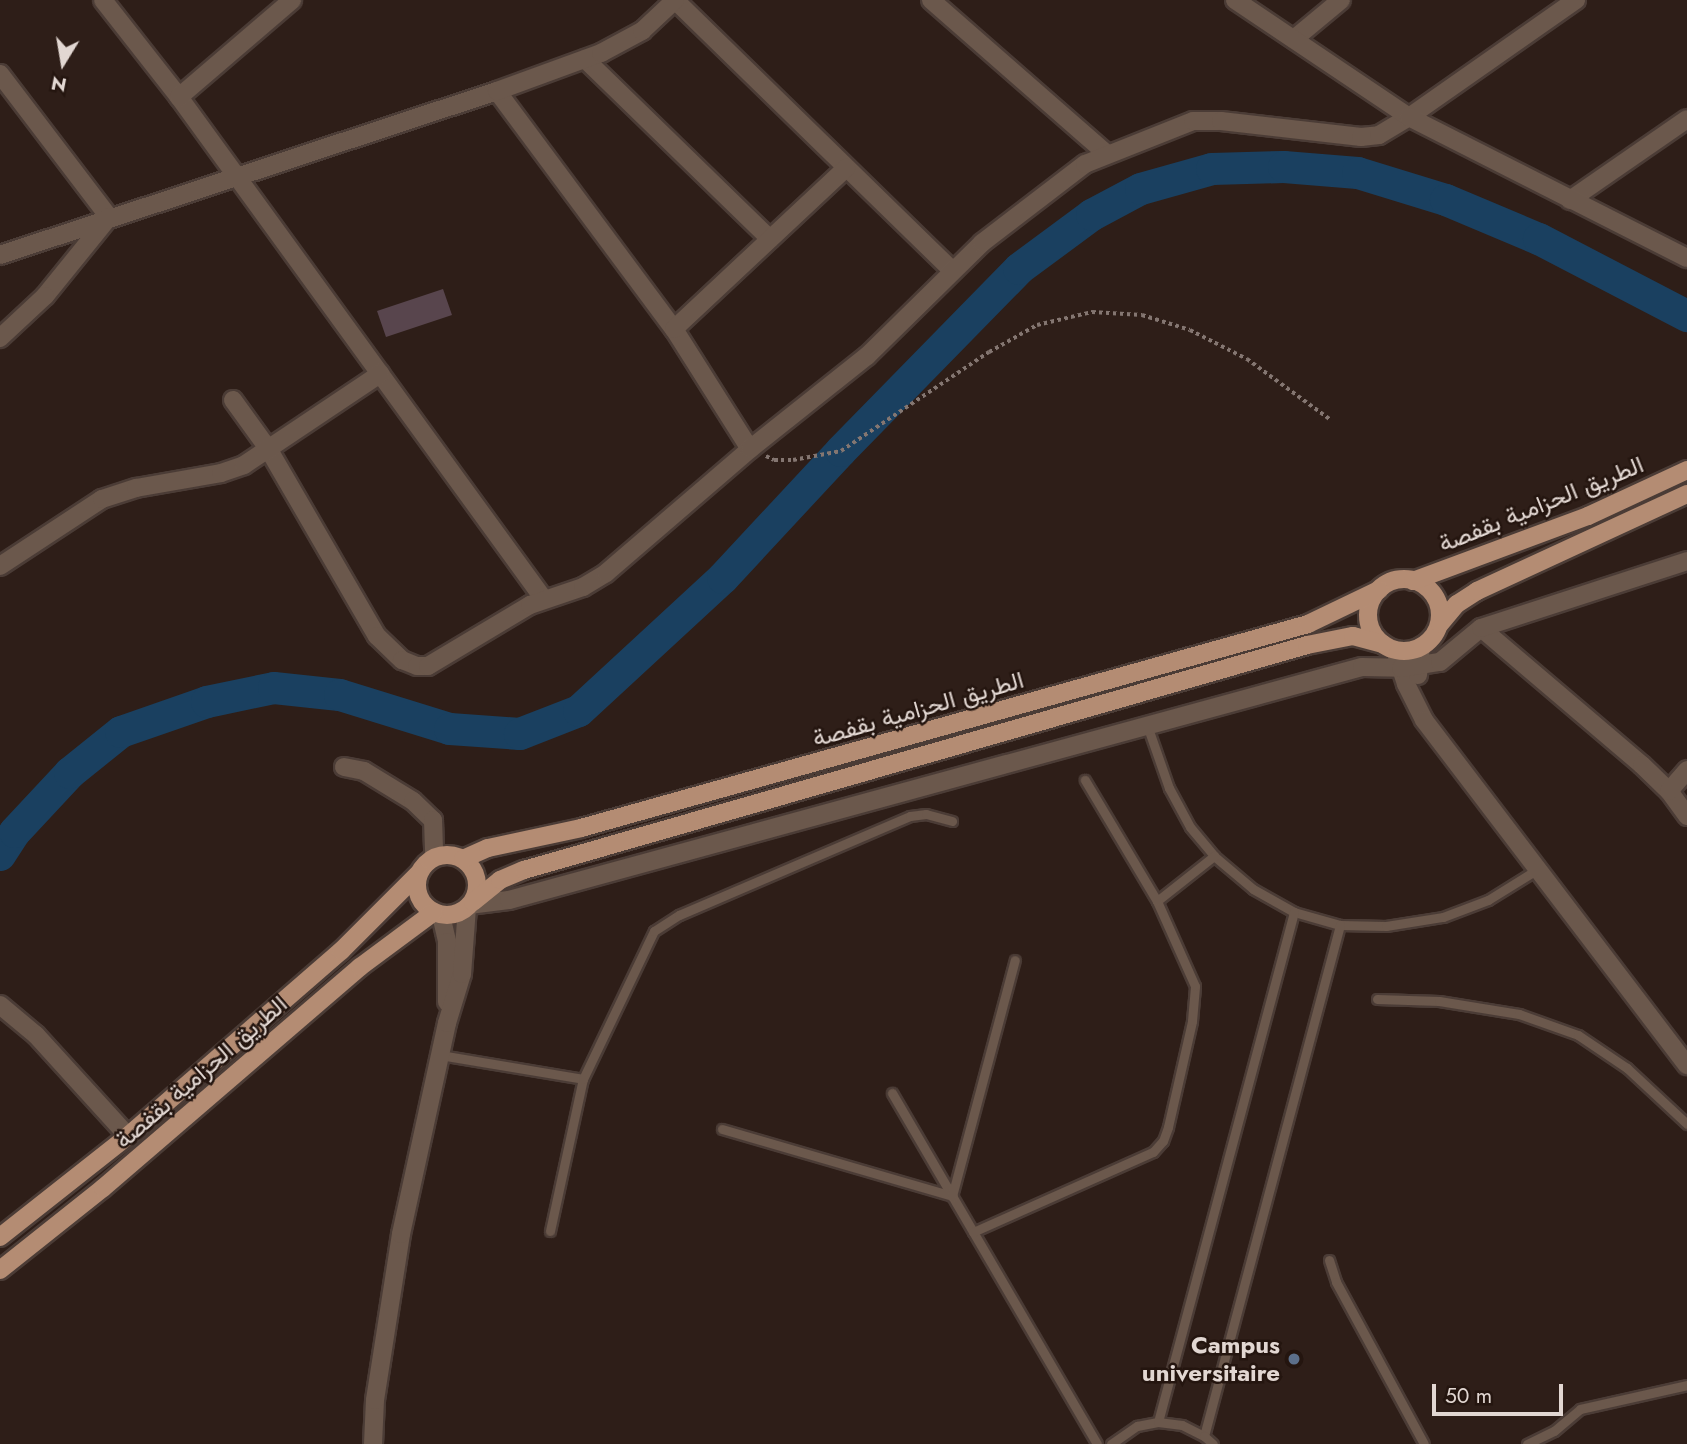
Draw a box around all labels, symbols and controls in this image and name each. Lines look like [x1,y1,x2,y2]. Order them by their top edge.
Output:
north arrow [28,28,98,98]
text: N [49,69,69,99]
street label: الطريق الحزامية بقفصة [1434,450,1648,558]
street label: الطريق الحزامية بقفصة [809,665,1027,753]
street label: الطريق الحزامية بقفصة [109,990,293,1154]
place label: Campus universitaire [1142,1331,1280,1387]
marker: Campus universitaire [1286,1351,1302,1367]
scale bar [1435,1370,1566,1414]
text: 50 m [1445,1381,1492,1411]

